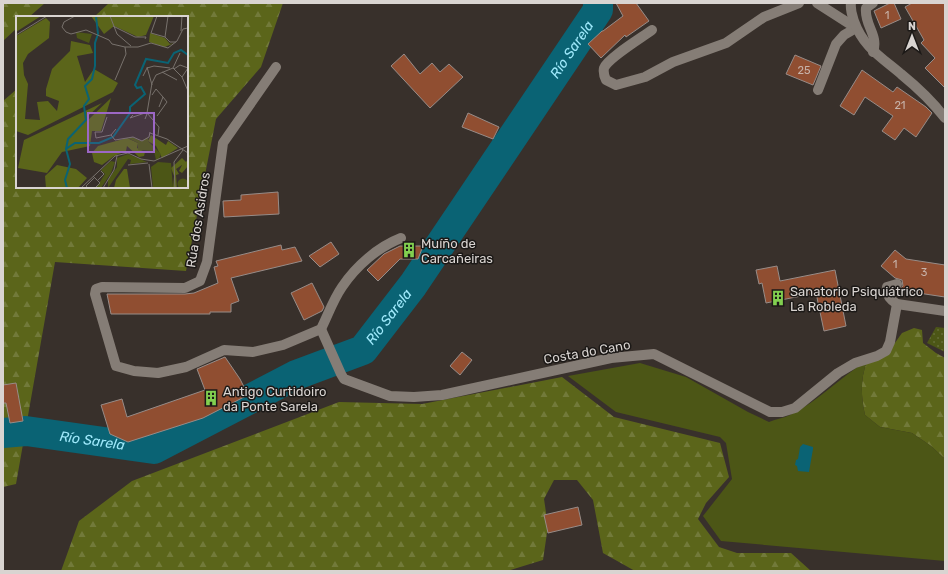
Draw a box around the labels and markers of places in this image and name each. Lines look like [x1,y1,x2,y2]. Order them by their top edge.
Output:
place label: Muíño de Carcañeiras [421,236,493,266]
building icon: Muíño de Carcañeiras [400,241,418,259]
place label: Sanatorio Psiquiátrico La Robleda [790,284,923,314]
building icon: Sanatorio Psiquiátrico La Robleda [769,289,787,307]
place label: Antigo Curtidoiro da Ponte Sarela [223,384,326,414]
building icon: Antigo Curtidoiro da Ponte Sarela [202,389,220,407]

